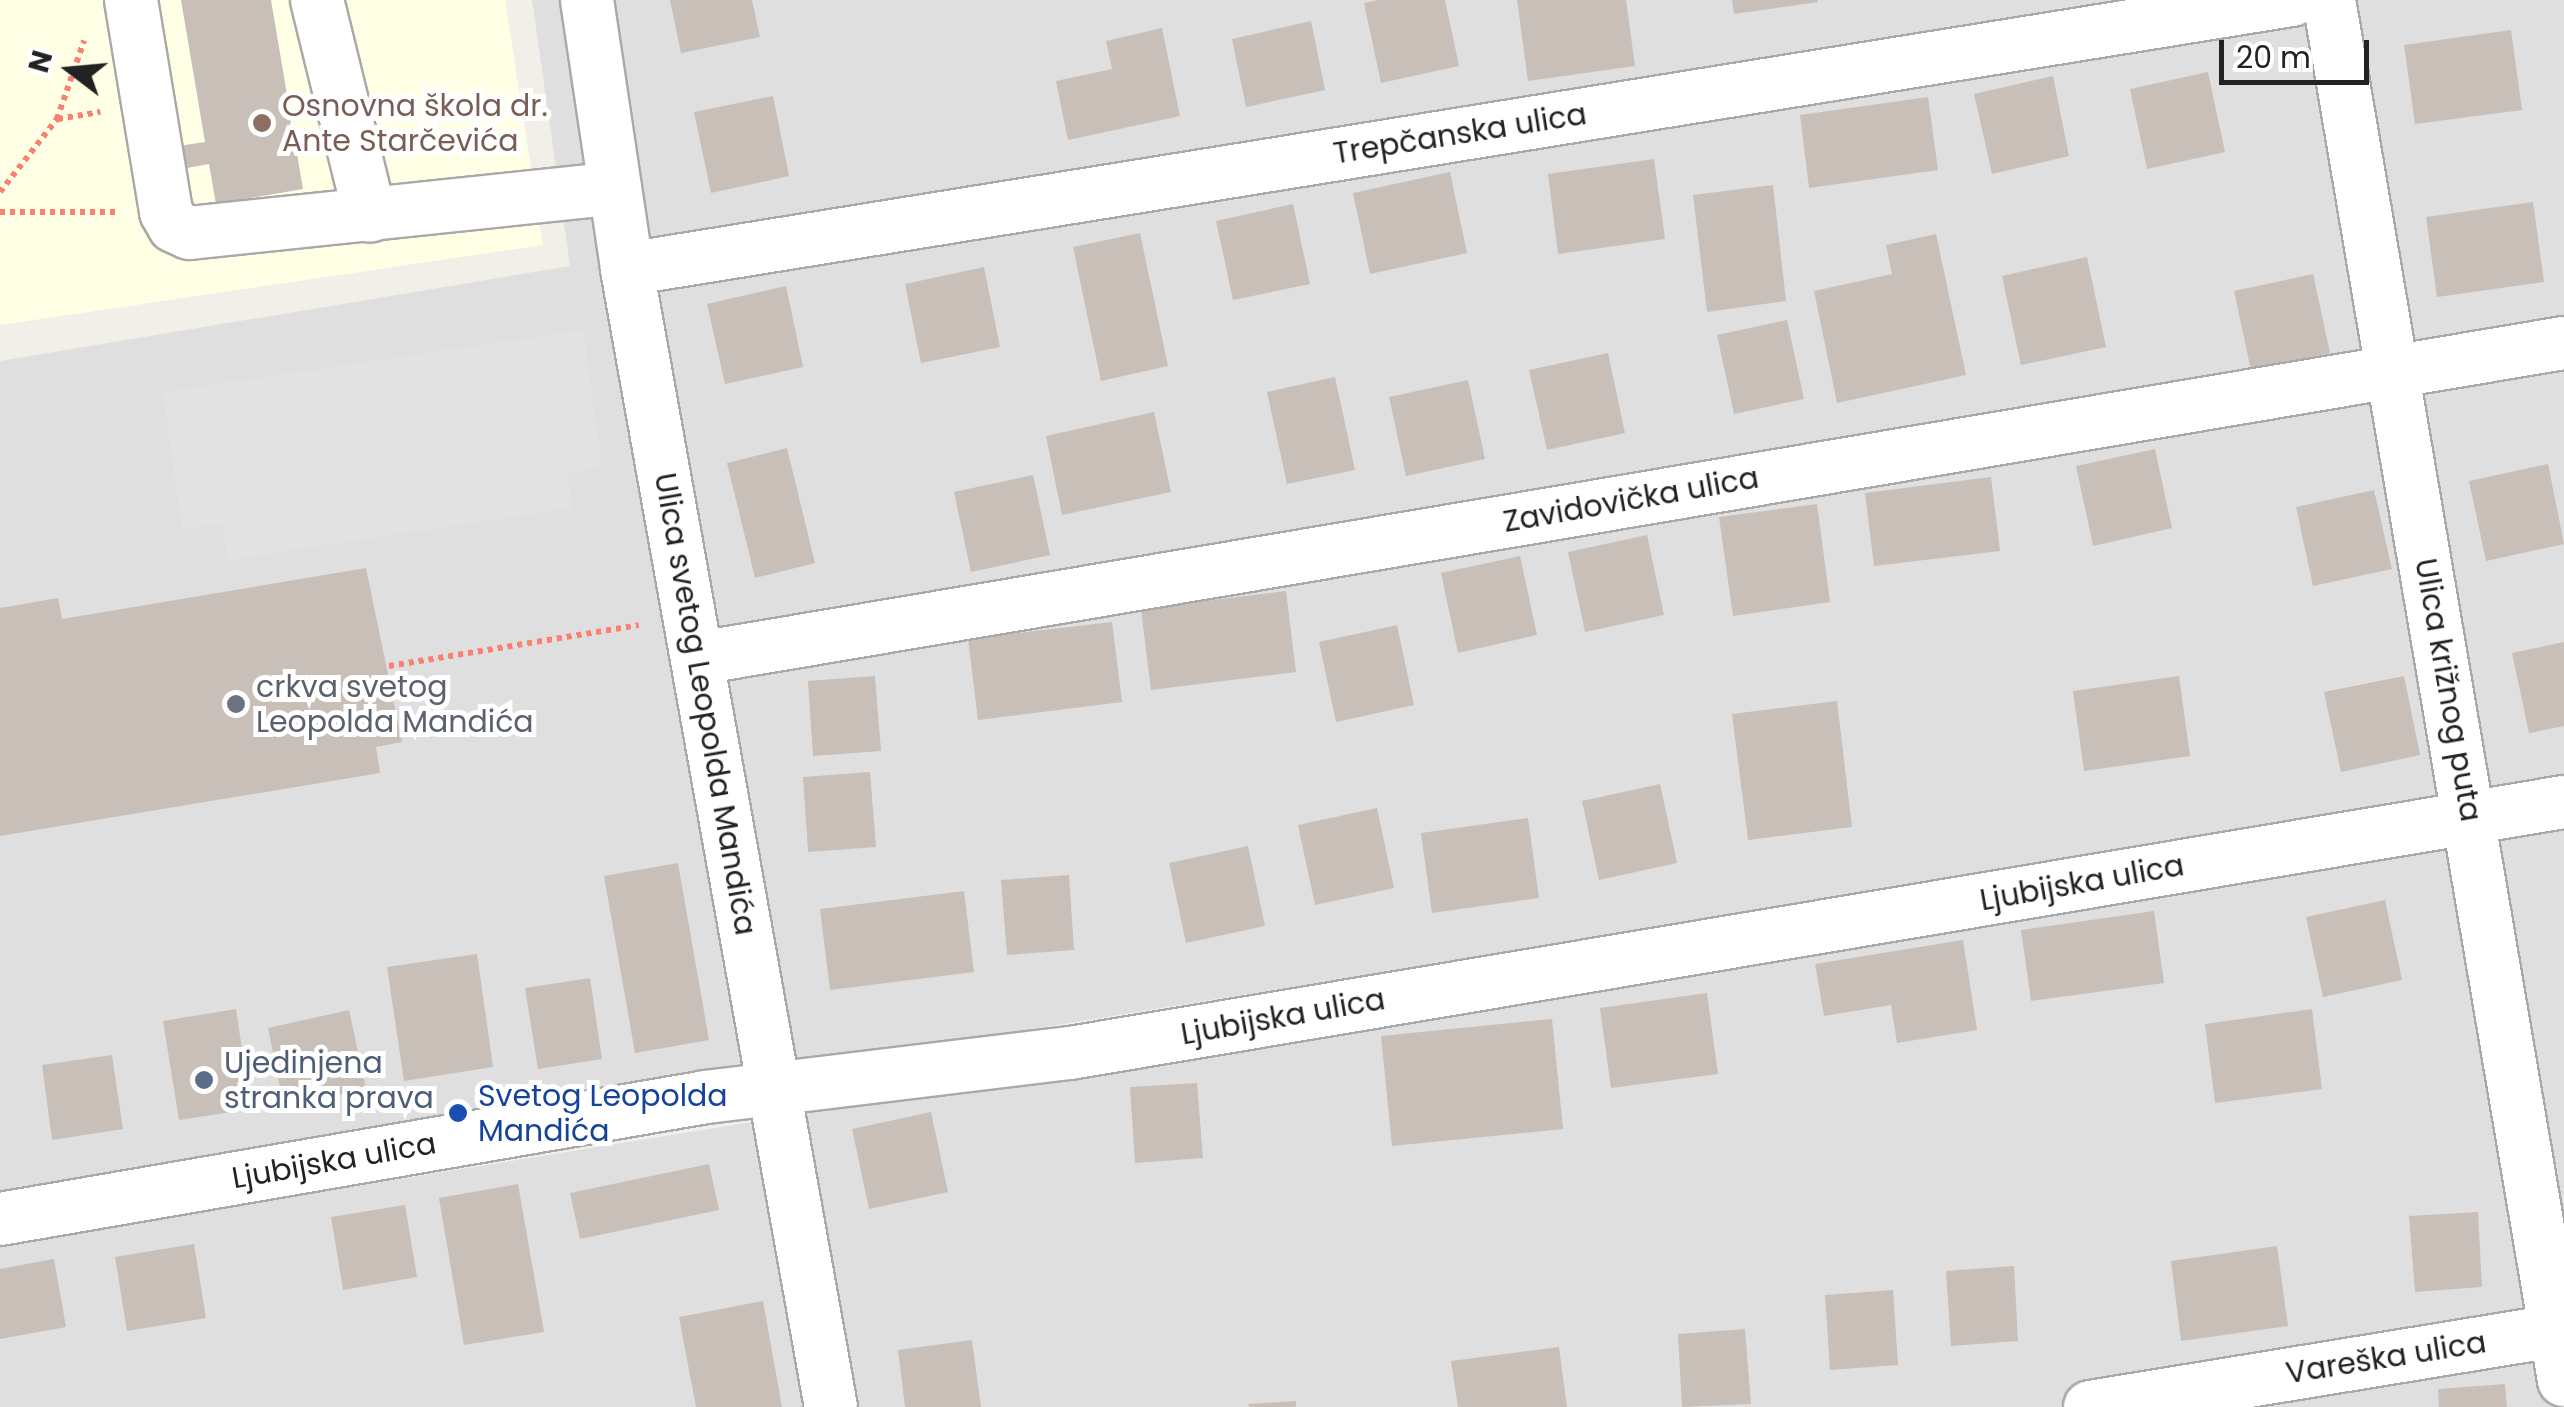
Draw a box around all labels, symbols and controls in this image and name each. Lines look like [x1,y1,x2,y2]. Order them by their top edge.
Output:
north arrow [20,20,120,120]
scale bar [2224,20,2374,82]
text: 20 m [2236,36,2311,79]
text: N [19,46,62,77]
place label: Osnovna škola dr. Ante Starčevića [282,88,548,158]
street label: Trepčanska ulica [1331,96,1589,172]
marker: Osnovna škola dr. Ante Starčevića [251,112,273,134]
street label: Zavidovička ulica [1500,460,1762,540]
street label: Ulica svetog Leopolda Mandića [647,470,763,938]
street label: Ulica križnog puta [2407,556,2489,824]
place label: crkva svetog Leopolda Mandića [256,669,534,740]
marker: crkva svetog Leopolda Mandića [225,693,247,715]
street label: Ljubijska ulica [1977,847,2187,919]
street label: Ljubijska ulica [1178,981,1388,1053]
place label: Ujedinjena stranka prava [224,1045,434,1116]
marker: Ujedinjena stranka prava [193,1069,215,1091]
place label: Svetog Leopolda Mandića [478,1078,728,1148]
marker: Svetog Leopolda Mandića [447,1102,469,1124]
street label: Ljubijska ulica [229,1125,439,1197]
street label: Vareška ulica [2283,1324,2489,1392]

